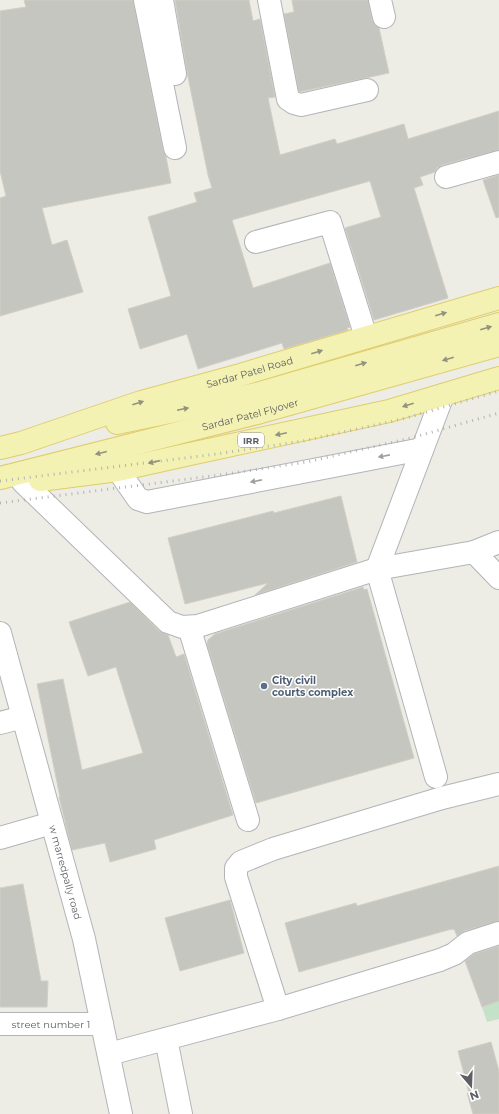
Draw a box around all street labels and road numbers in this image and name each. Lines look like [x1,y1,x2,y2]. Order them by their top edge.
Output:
street label: Sardar Patel Road [205,353,294,390]
street label: Sardar Patel Flyover [200,395,300,433]
road number: IRR [238,433,264,447]
street label: w marredpally road [46,823,85,921]
street label: street number 1 [12,1018,90,1031]

